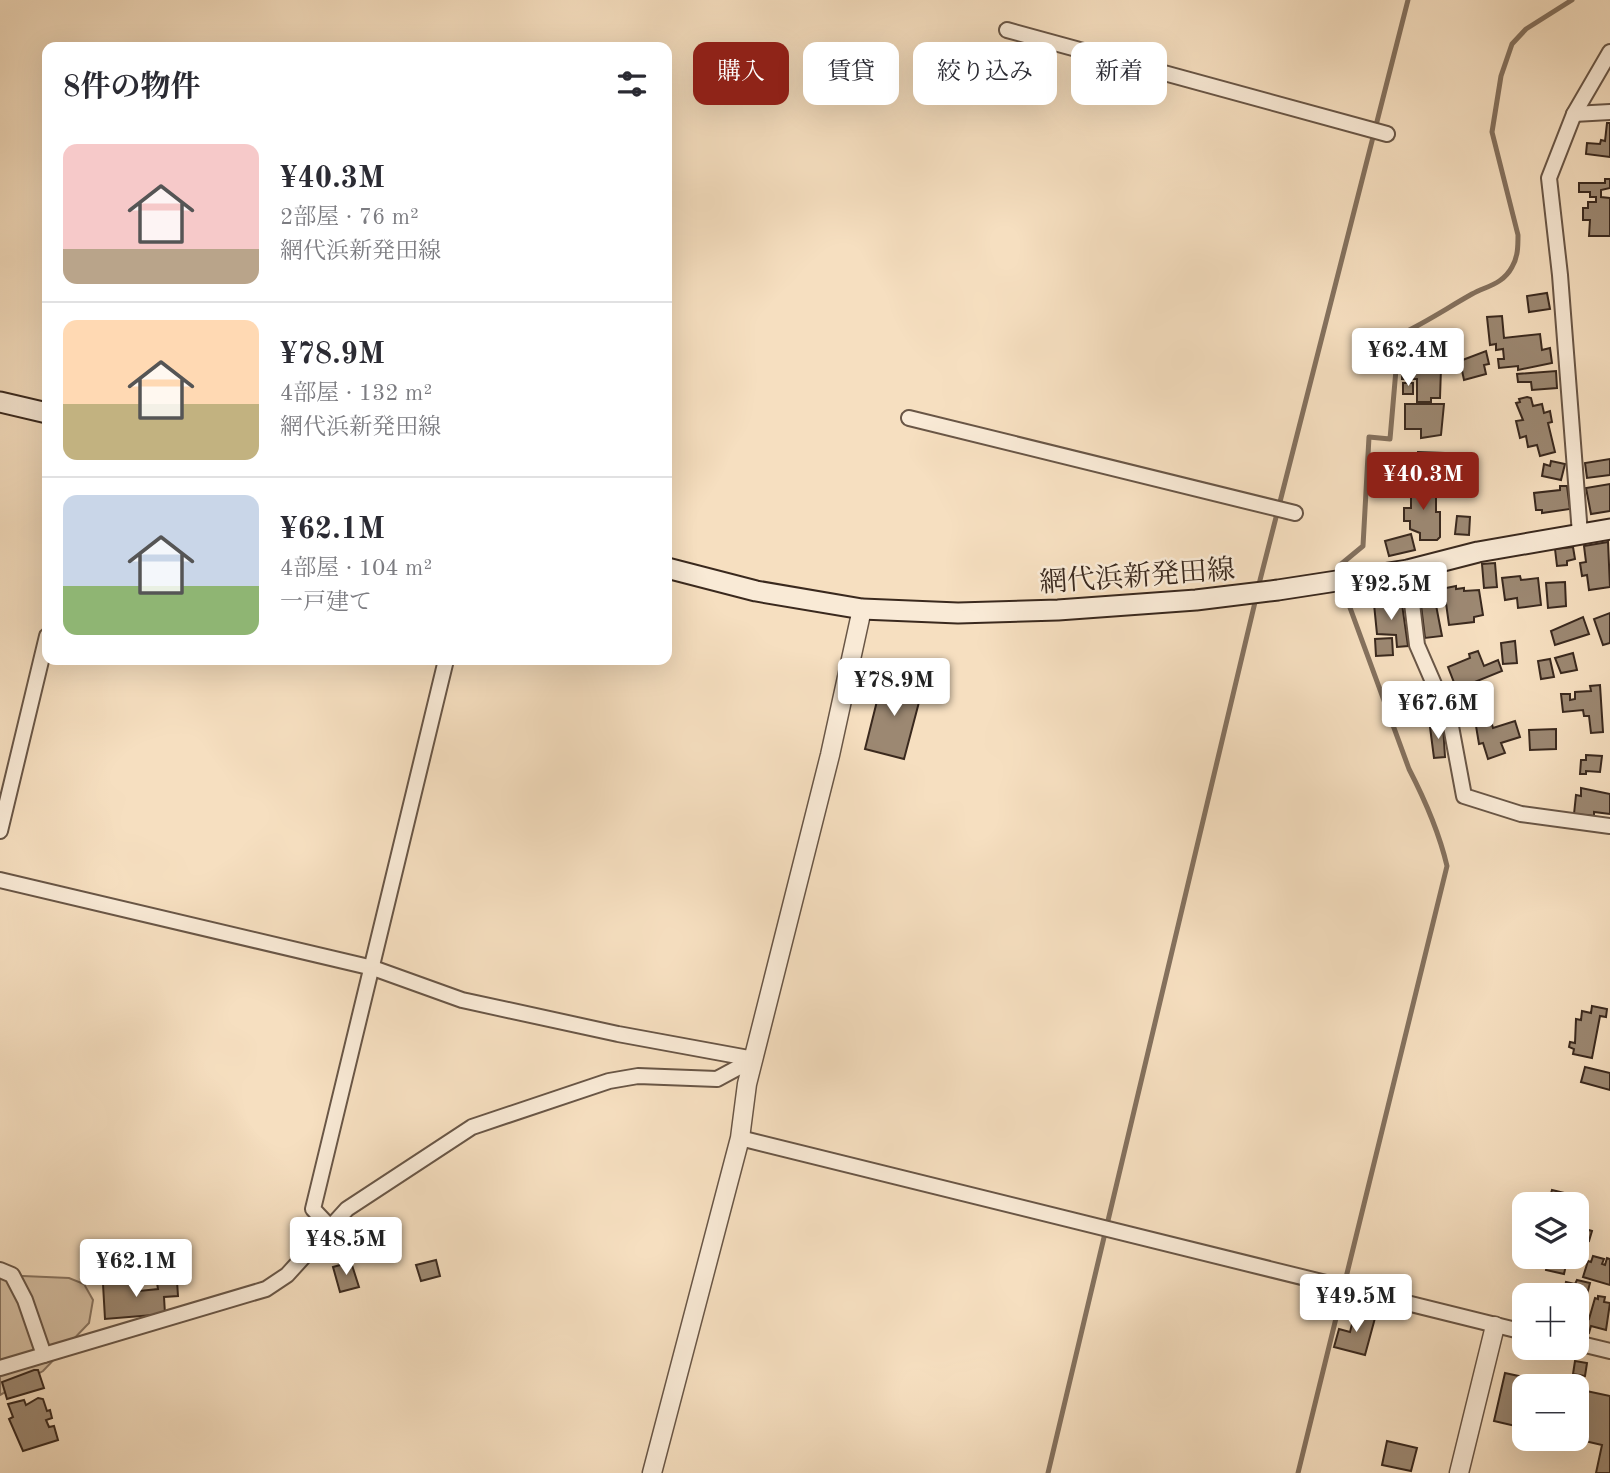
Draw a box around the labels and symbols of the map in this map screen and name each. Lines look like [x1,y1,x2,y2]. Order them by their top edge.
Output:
pin: ¥62.4M [1351,328,1465,388]
pin: ¥40.3M [1366,452,1480,512]
street label: 網代浜新発田線 [1038,554,1236,599]
pin: ¥92.5M [1334,562,1448,622]
pin: ¥78.9M [837,658,951,718]
pin: ¥67.6M [1381,682,1495,741]
pin: ¥48.5M [289,1218,403,1277]
pin: ¥62.1M [79,1240,193,1299]
pin: ¥49.5M [1299,1274,1413,1334]

